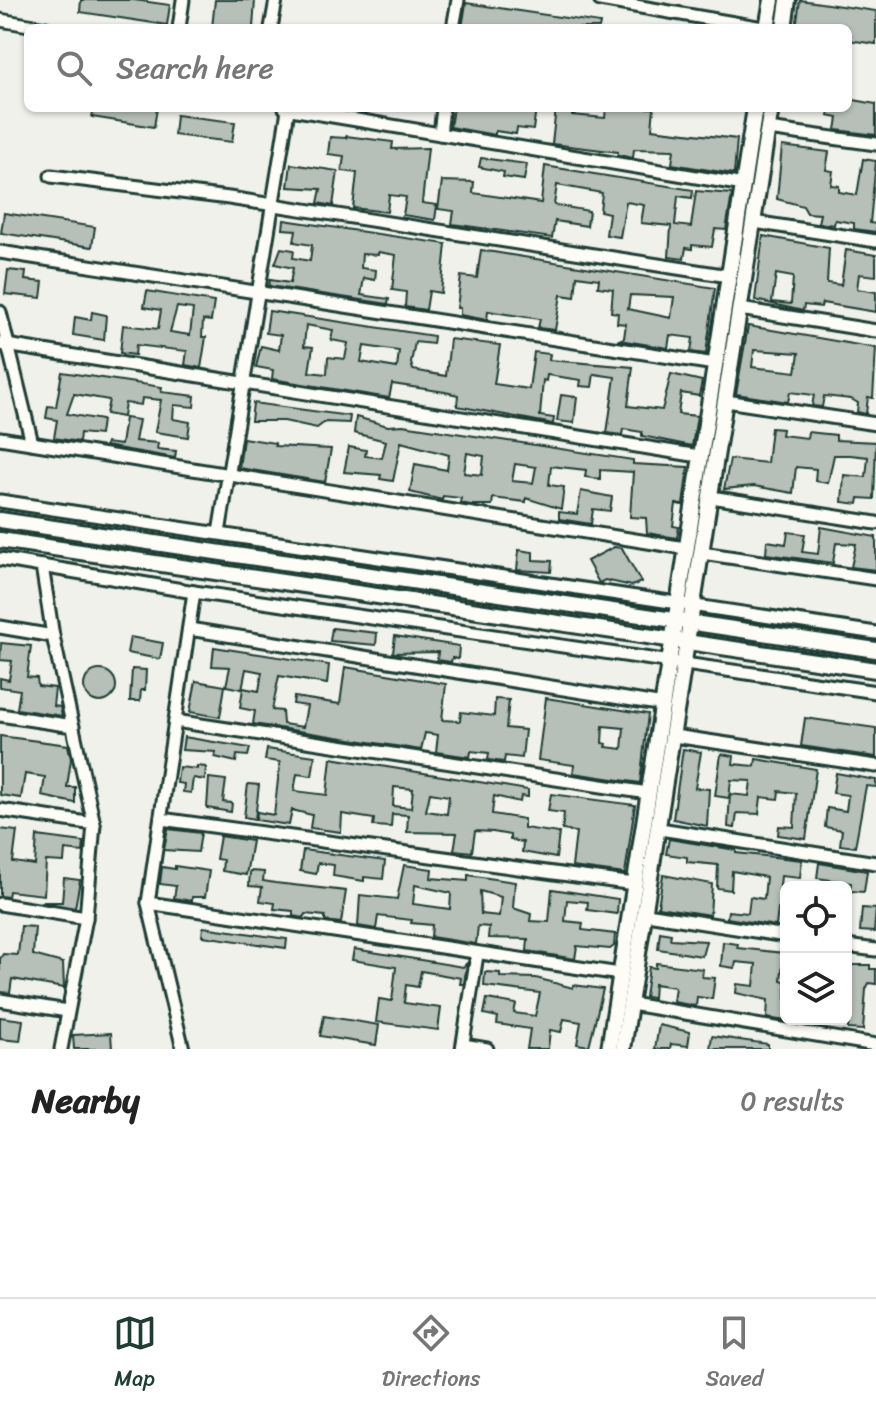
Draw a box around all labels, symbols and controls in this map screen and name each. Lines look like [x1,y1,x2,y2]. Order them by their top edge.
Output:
search box [24,24,852,112]
text: Search here [116,41,274,95]
icon: search [52,46,96,90]
map controls [780,881,852,1025]
button: locate [780,881,852,953]
button: layers [780,953,852,1025]
text: Nearby [32,1071,140,1131]
text: 0 results [740,1078,844,1124]
tab: Map [113,1311,157,1398]
tab: Directions [382,1311,480,1398]
tab: Saved [705,1311,763,1398]

